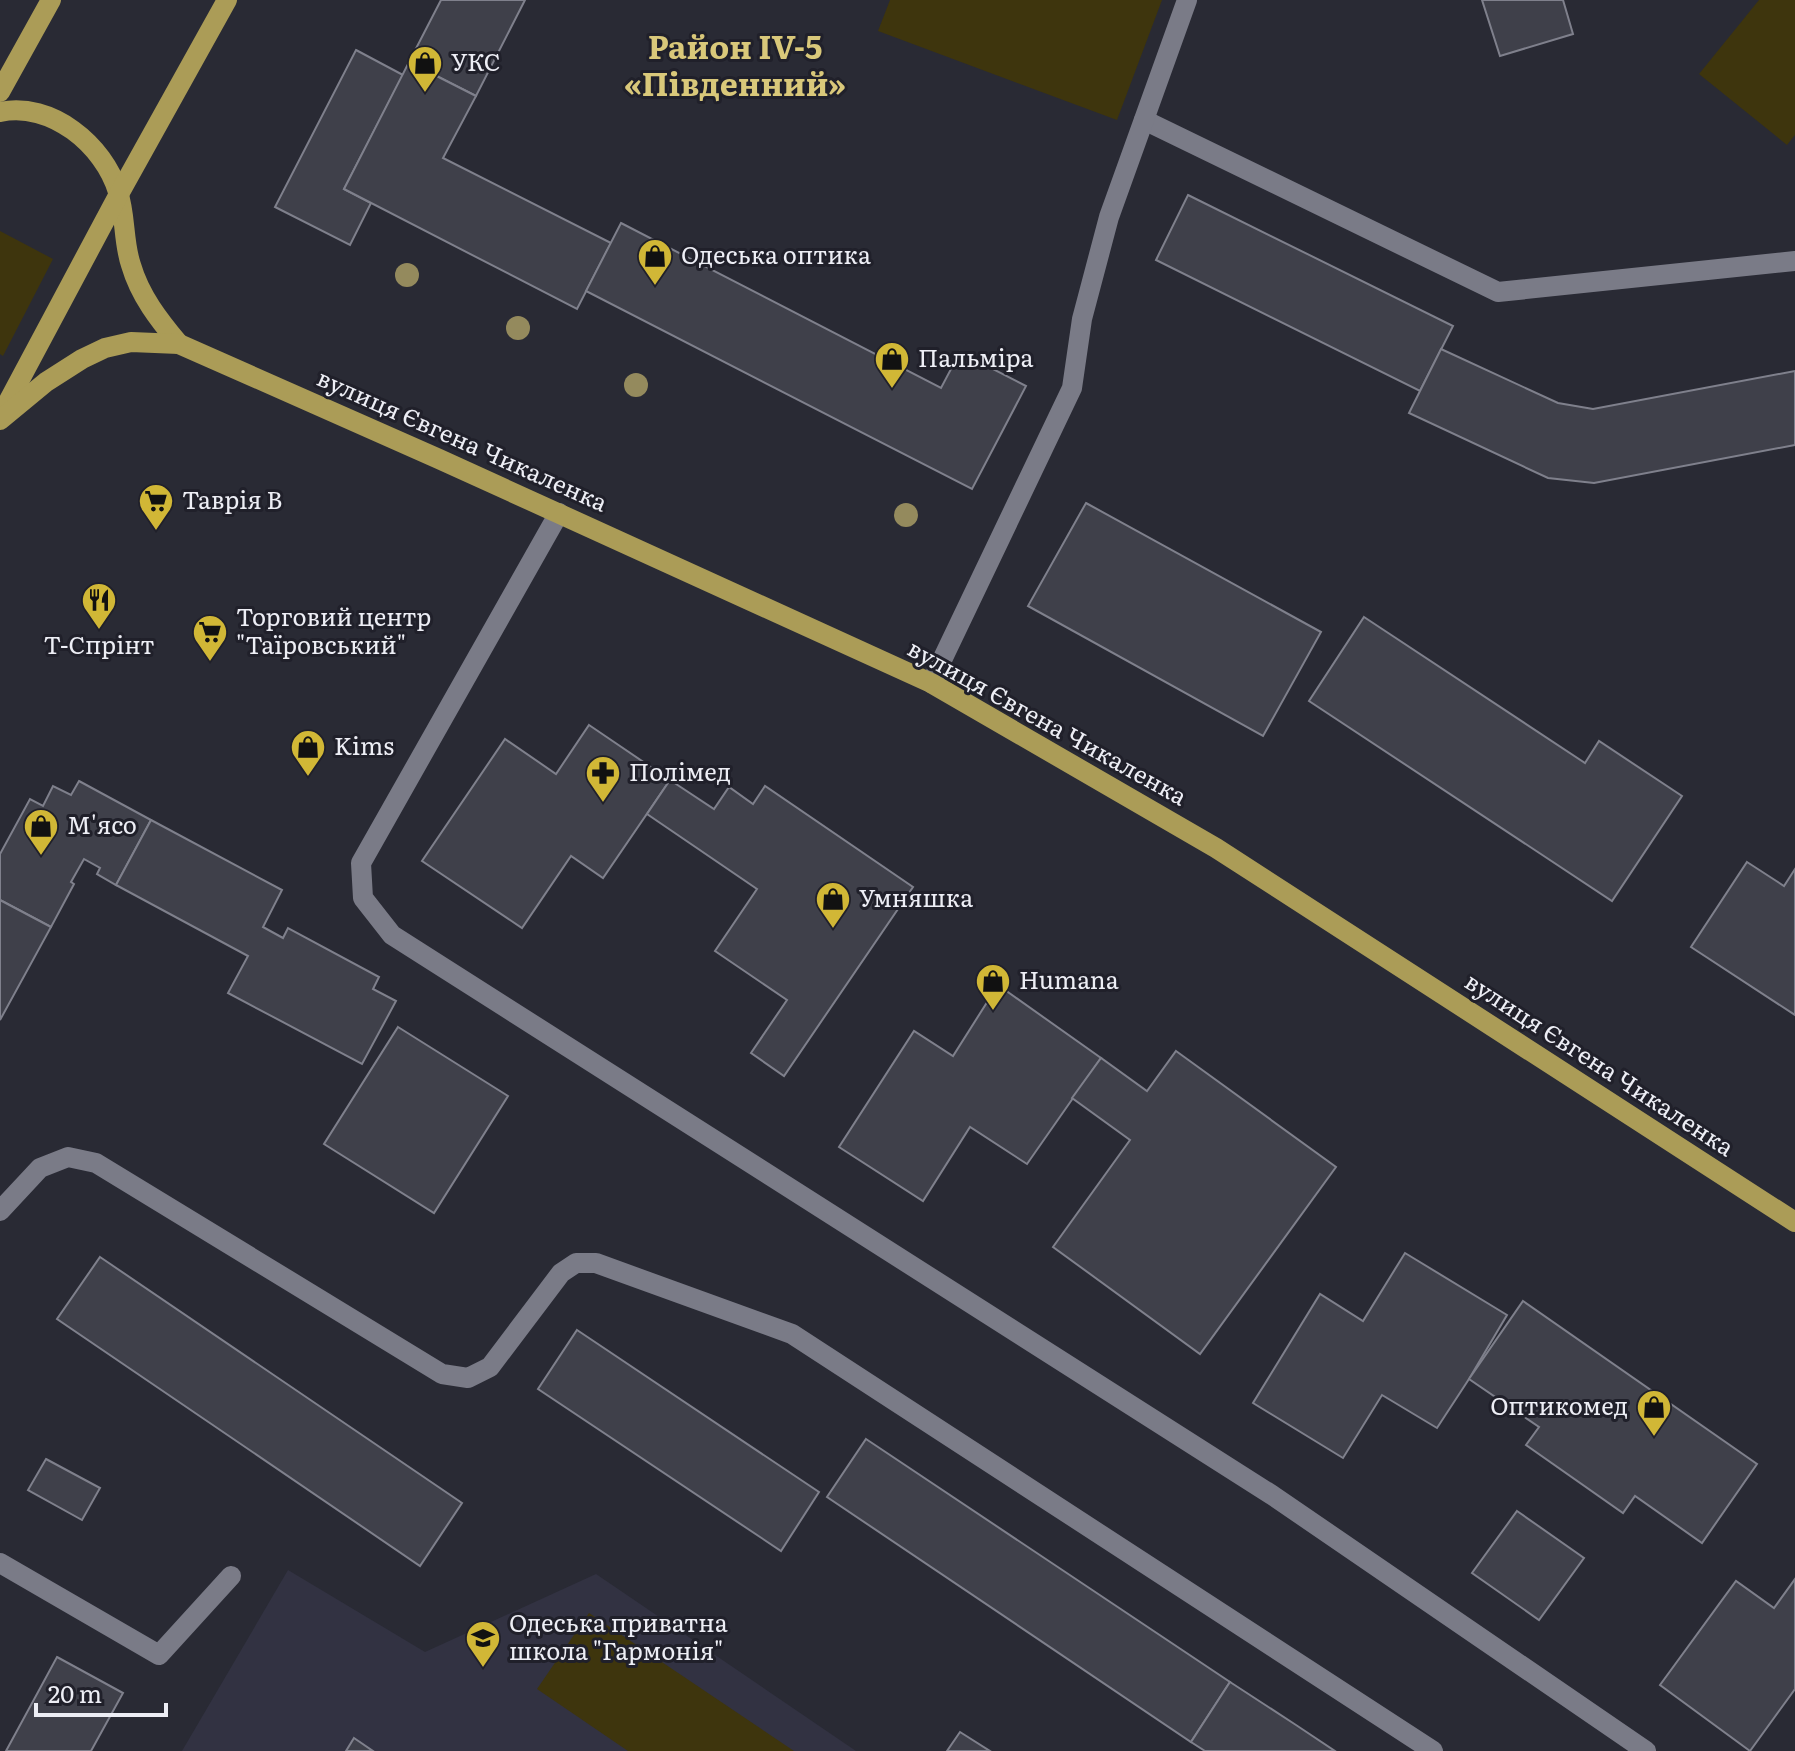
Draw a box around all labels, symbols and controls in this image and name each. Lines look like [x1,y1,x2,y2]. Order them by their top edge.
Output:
district label: Район IV-5 «Південний» [624,21,846,106]
place label: УКС [451,43,501,78]
shop icon: УКС [406,44,444,94]
place label: Одеська оптика [681,236,871,271]
shop icon: Одеська оптика [636,237,674,287]
place label: Пальміра [918,339,1034,374]
shop icon: Пальміра [873,340,911,390]
street label: вулиця Євгена Чикаленка [312,359,614,519]
place label: Таврія В [182,481,282,516]
supermarket icon: Таврія В [137,482,175,532]
restaurant icon: Т-Спрінт [80,581,118,631]
place label: Торговий центр "Таїровський" [236,598,431,661]
supermarket icon: Торговий центр "Таїровський" [191,613,229,663]
place label: Т-Спрінт [44,626,155,661]
street label: вулиця Євгена Чикаленка [902,629,1194,812]
place label: Kims [334,727,394,762]
shop icon: Kims [289,728,327,778]
place label: Полімед [629,753,731,788]
pharmacy icon: Полімед [584,754,622,804]
place label: М'ясо [67,806,137,841]
shop icon: М'ясо [22,807,60,857]
place label: Умняшка [859,879,973,914]
shop icon: Умняшка [814,880,852,930]
place label: Humana [1019,961,1119,996]
shop icon: Humana [974,962,1012,1012]
street label: вулиця Євгена Чикаленка [1459,963,1742,1163]
place label: Оптикомед [1490,1387,1628,1422]
shop icon: Оптикомед [1635,1388,1673,1438]
place label: Одеська приватна школа "Гармонія" [509,1604,728,1667]
school or university icon: Одеська приватна школа "Гармонія" [464,1619,502,1669]
scale bar [36,1667,166,1717]
text: 20 m [48,1675,102,1710]

